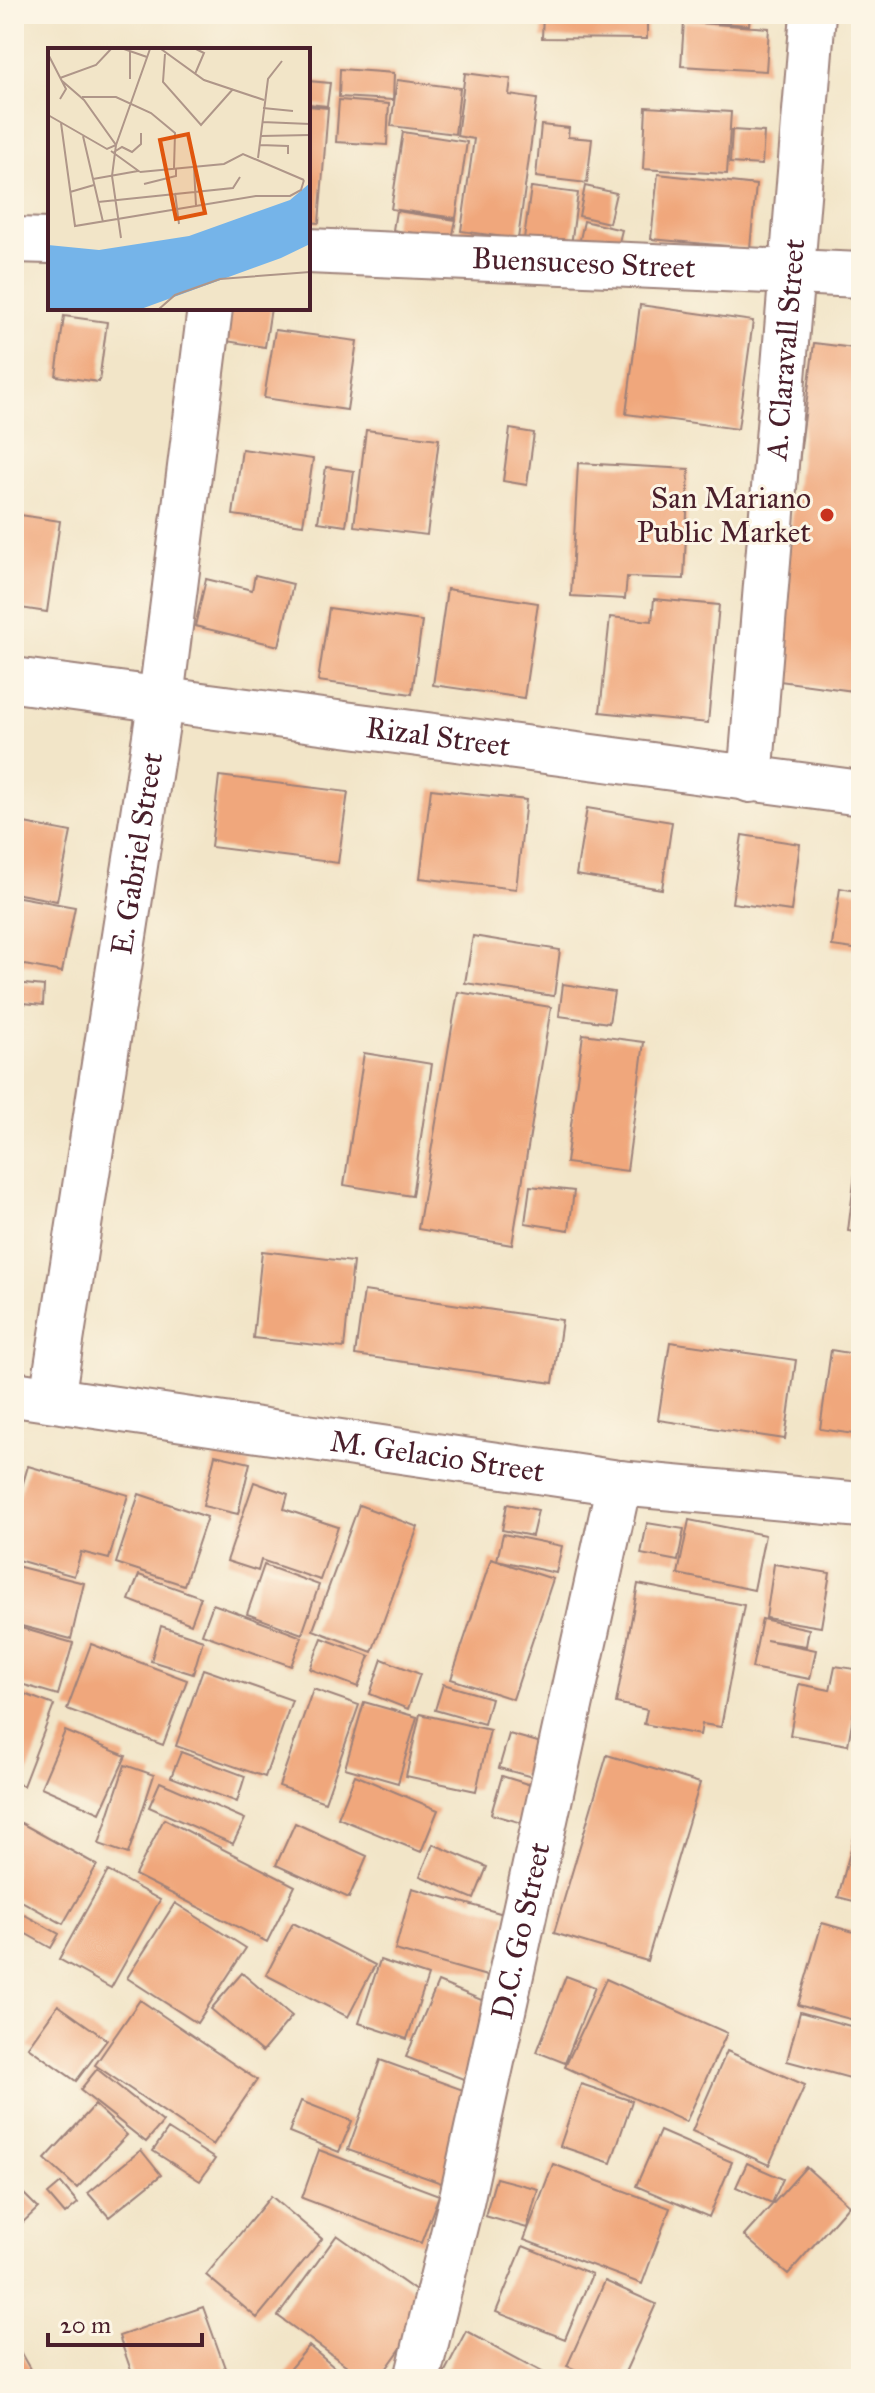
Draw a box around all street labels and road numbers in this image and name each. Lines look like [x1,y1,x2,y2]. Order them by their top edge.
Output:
street label: A. Claravall Street [758,237,812,464]
street label: Buensuceso Street [471,240,697,286]
street label: Rizal Street [364,709,513,764]
street label: E. Gabriel Street [103,749,170,957]
street label: M. Gelacio Street [328,1423,547,1490]
street label: D.C. Go Street [484,1839,558,2023]

